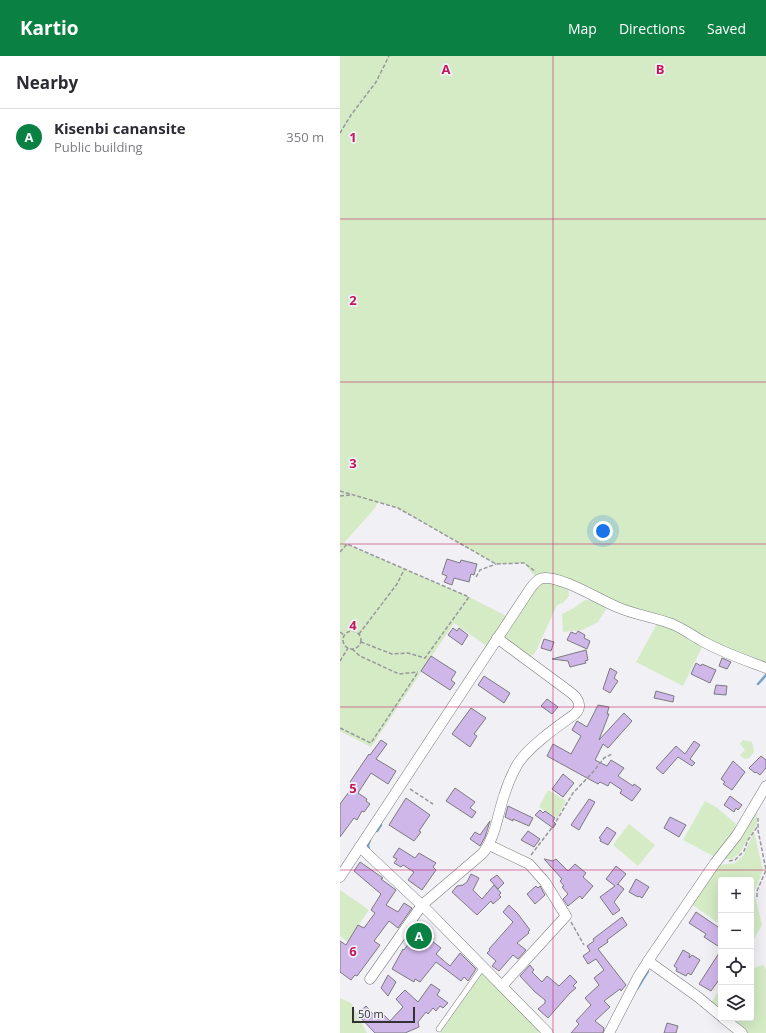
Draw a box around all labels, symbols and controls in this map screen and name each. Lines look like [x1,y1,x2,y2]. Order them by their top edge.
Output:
text: Kartio [20,15,79,41]
text: Map [568,19,597,38]
text: Directions [619,19,685,38]
text: Saved [707,19,746,38]
text: A [442,60,451,78]
text: B [656,60,665,78]
text: Nearby [16,71,78,94]
text: Kisenbi canansite [54,118,186,138]
text: A [25,128,33,146]
text: 350 m [286,128,324,146]
text: 1 [349,128,357,146]
text: Public building [54,138,143,156]
text: 2 [349,291,357,309]
text: 3 [349,454,357,472]
your location [593,521,613,541]
text: 4 [349,616,357,634]
text: 5 [349,779,357,797]
map controls [718,877,754,1021]
button: + [718,877,754,913]
button: − [718,913,754,949]
pin: A [406,921,432,951]
text: 6 [349,942,357,960]
button: locate [718,949,754,985]
button: layers [718,985,754,1021]
scale bar [352,1005,415,1024]
text: 50 m [358,1006,384,1021]

